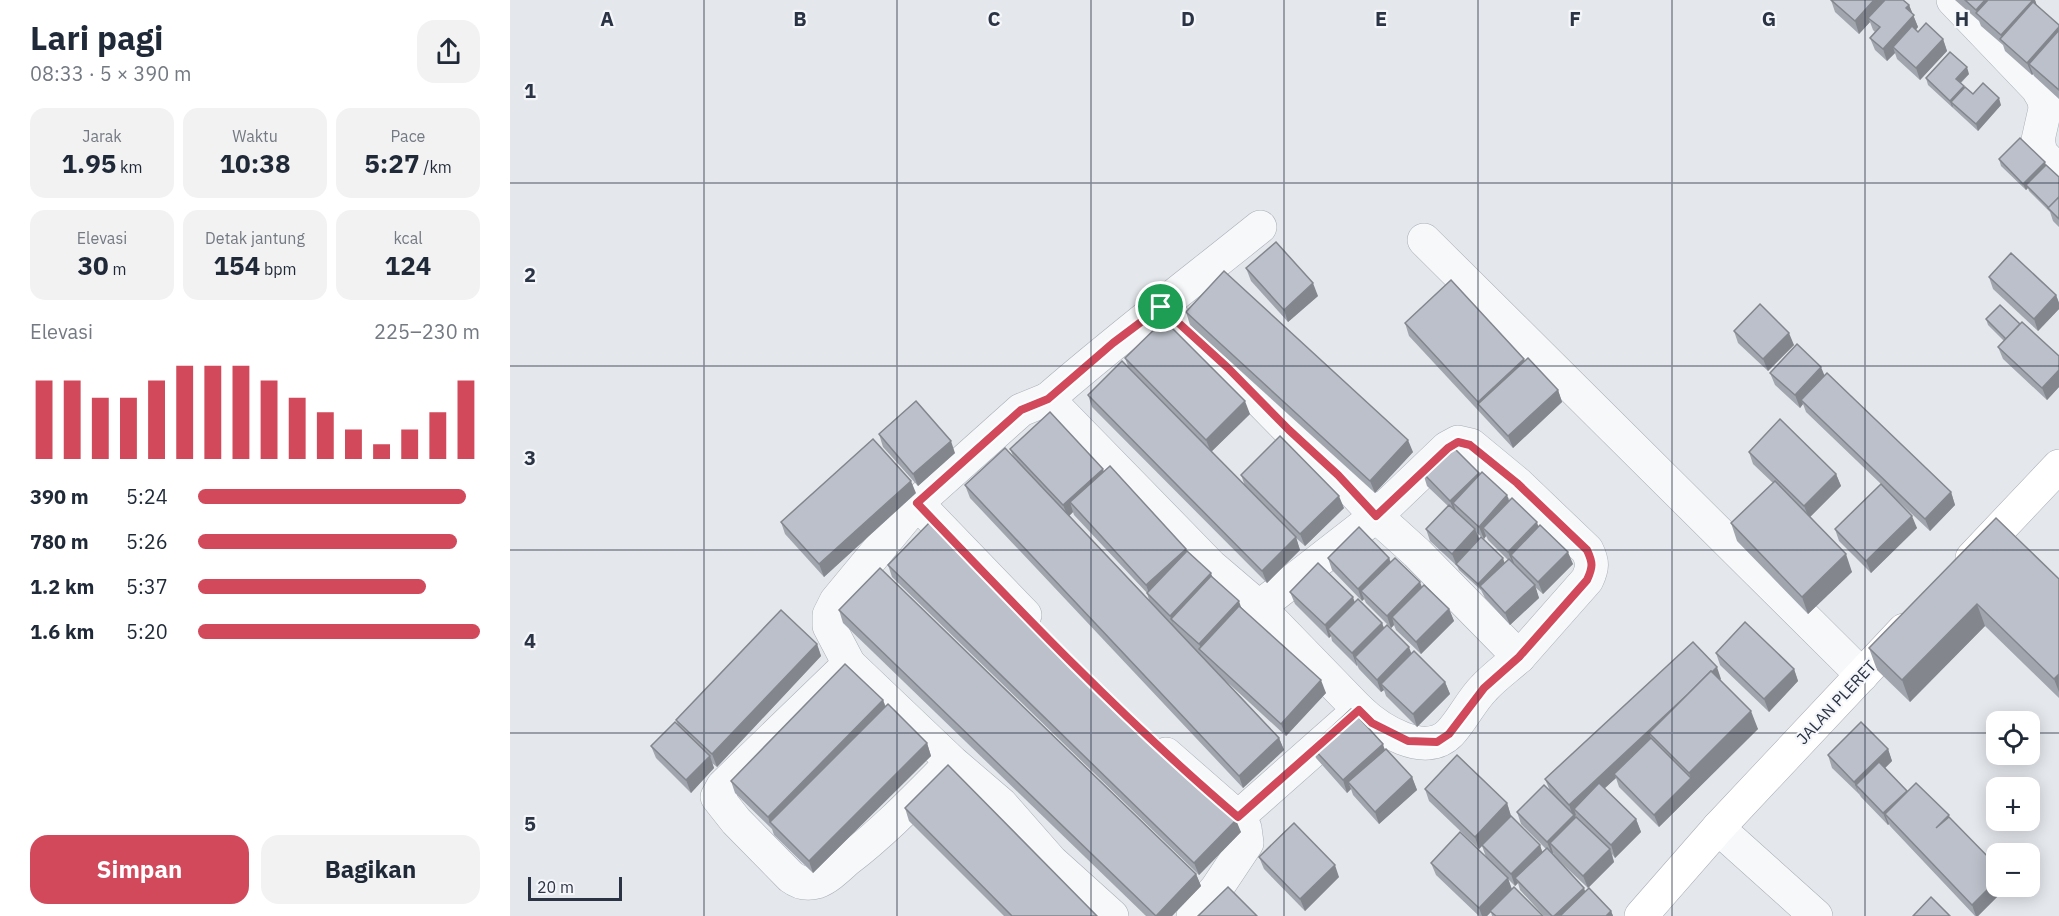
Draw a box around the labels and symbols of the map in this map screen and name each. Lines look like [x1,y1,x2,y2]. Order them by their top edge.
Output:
text: A [600,5,614,32]
text: B [793,5,807,32]
text: C [987,5,1001,32]
text: D [1181,5,1195,32]
text: E [1375,5,1387,32]
text: F [1569,5,1581,32]
text: G [1762,5,1776,32]
text: H [1955,5,1969,32]
text: 1 [524,77,536,104]
text: 2 [524,261,536,288]
pin [1135,281,1186,332]
text: 3 [524,444,536,471]
text: 4 [524,627,536,654]
street label: JALAN PLERET [1792,656,1880,748]
text: 5 [524,810,536,837]
scale bar [528,874,622,902]

